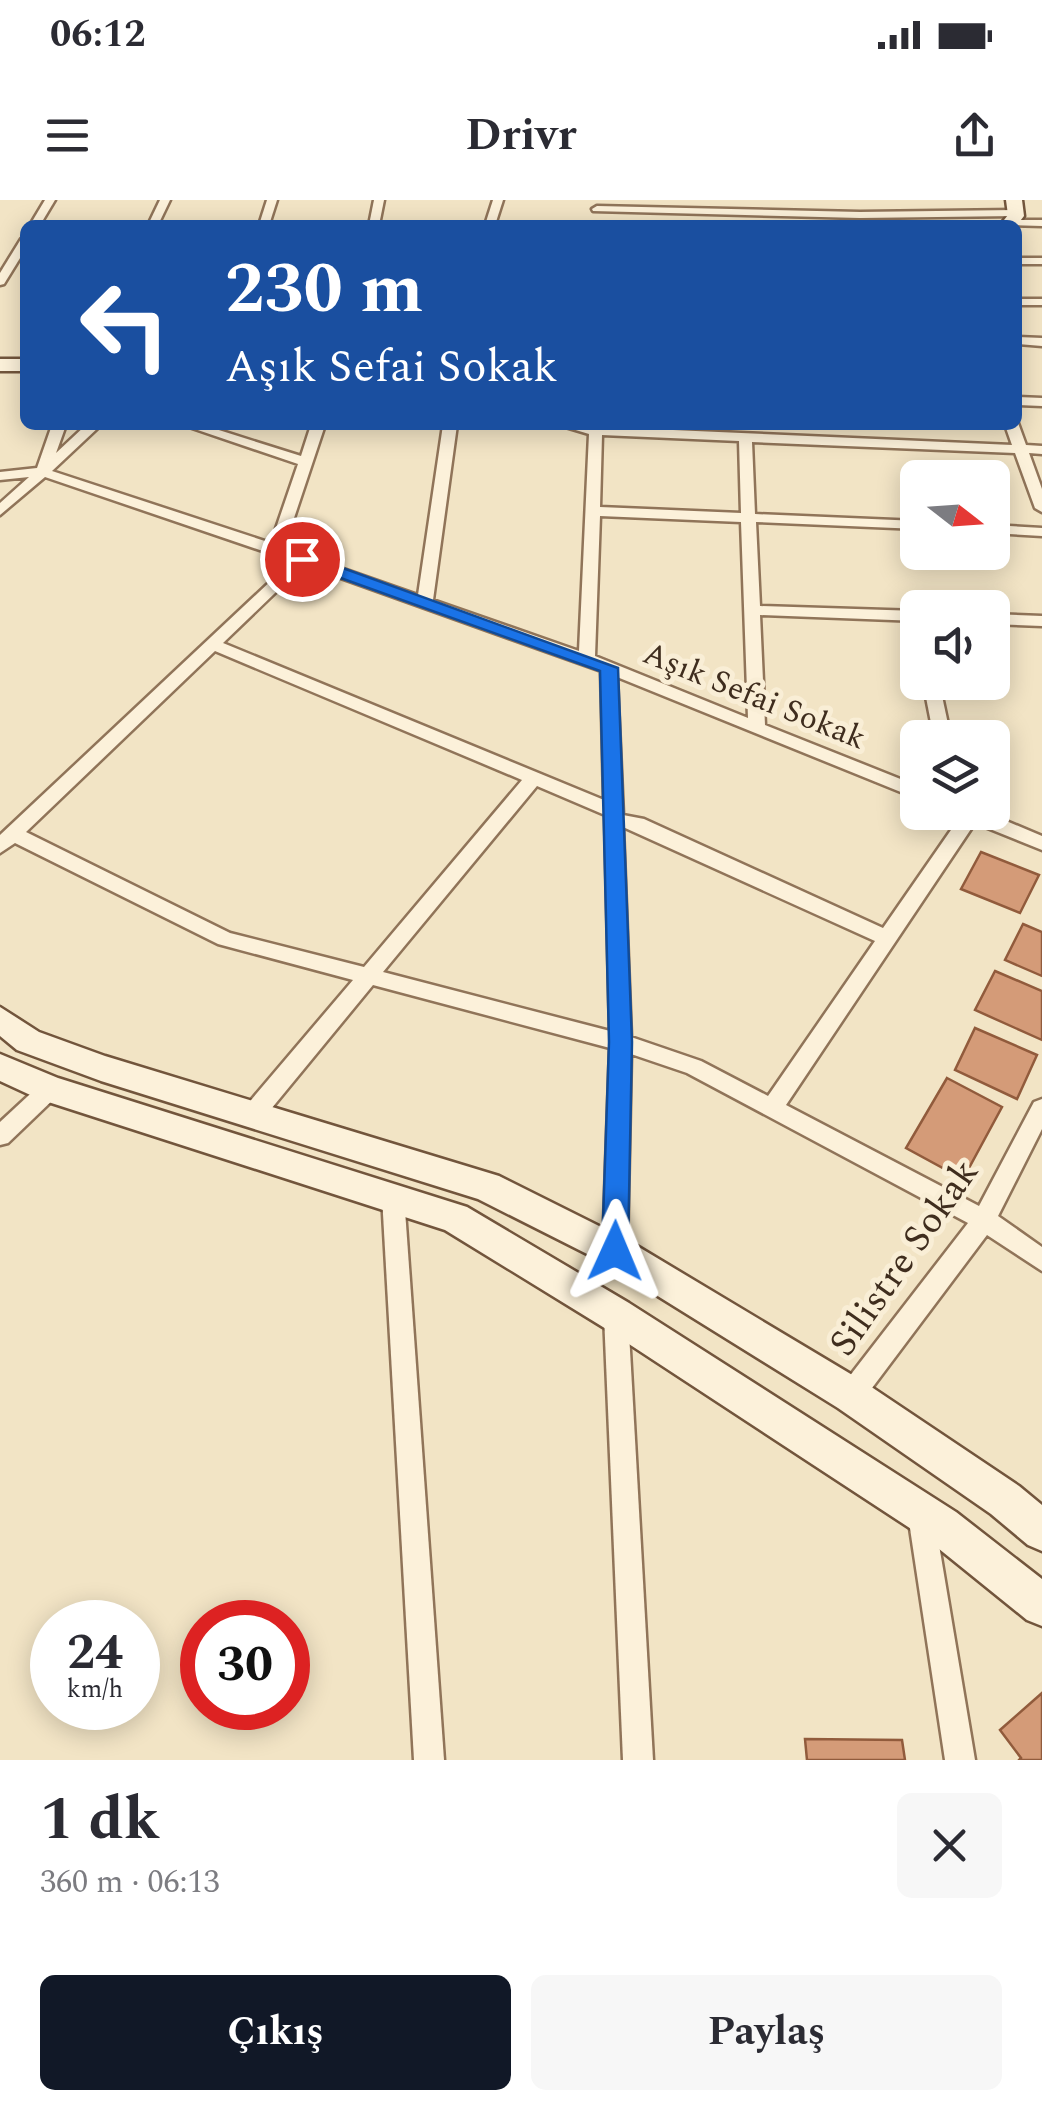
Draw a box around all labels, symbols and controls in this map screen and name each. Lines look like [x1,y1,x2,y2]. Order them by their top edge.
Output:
text: 06:12 [50,6,145,64]
text: Drivr [465,101,577,170]
icon: menu [40,108,95,163]
icon: share [947,108,1002,163]
text: 230 m [225,237,423,343]
icon: left [60,260,190,390]
text: Aşık Sefai Sokak [225,333,558,402]
north arrow [900,460,1010,570]
map controls [900,460,1010,830]
pin [260,517,345,602]
icon: arrive [275,532,330,587]
button: sound [900,590,1010,700]
street label: Aşık Sefai Sokak [636,629,873,763]
button: layers [900,720,1010,830]
street label: Silistre Sokak [815,1147,994,1369]
position arrow [563,1199,667,1303]
speed limit sign: 30 [180,1600,310,1730]
text: 24 [67,1615,123,1691]
text: km/h [67,1671,123,1709]
text: 1 dk [40,1774,160,1866]
button: close [897,1793,1002,1898]
text: 360 m · 06:13 [40,1858,220,1907]
button: Çıkış [40,1975,511,2090]
button: Paylaş [531,1975,1002,2090]

